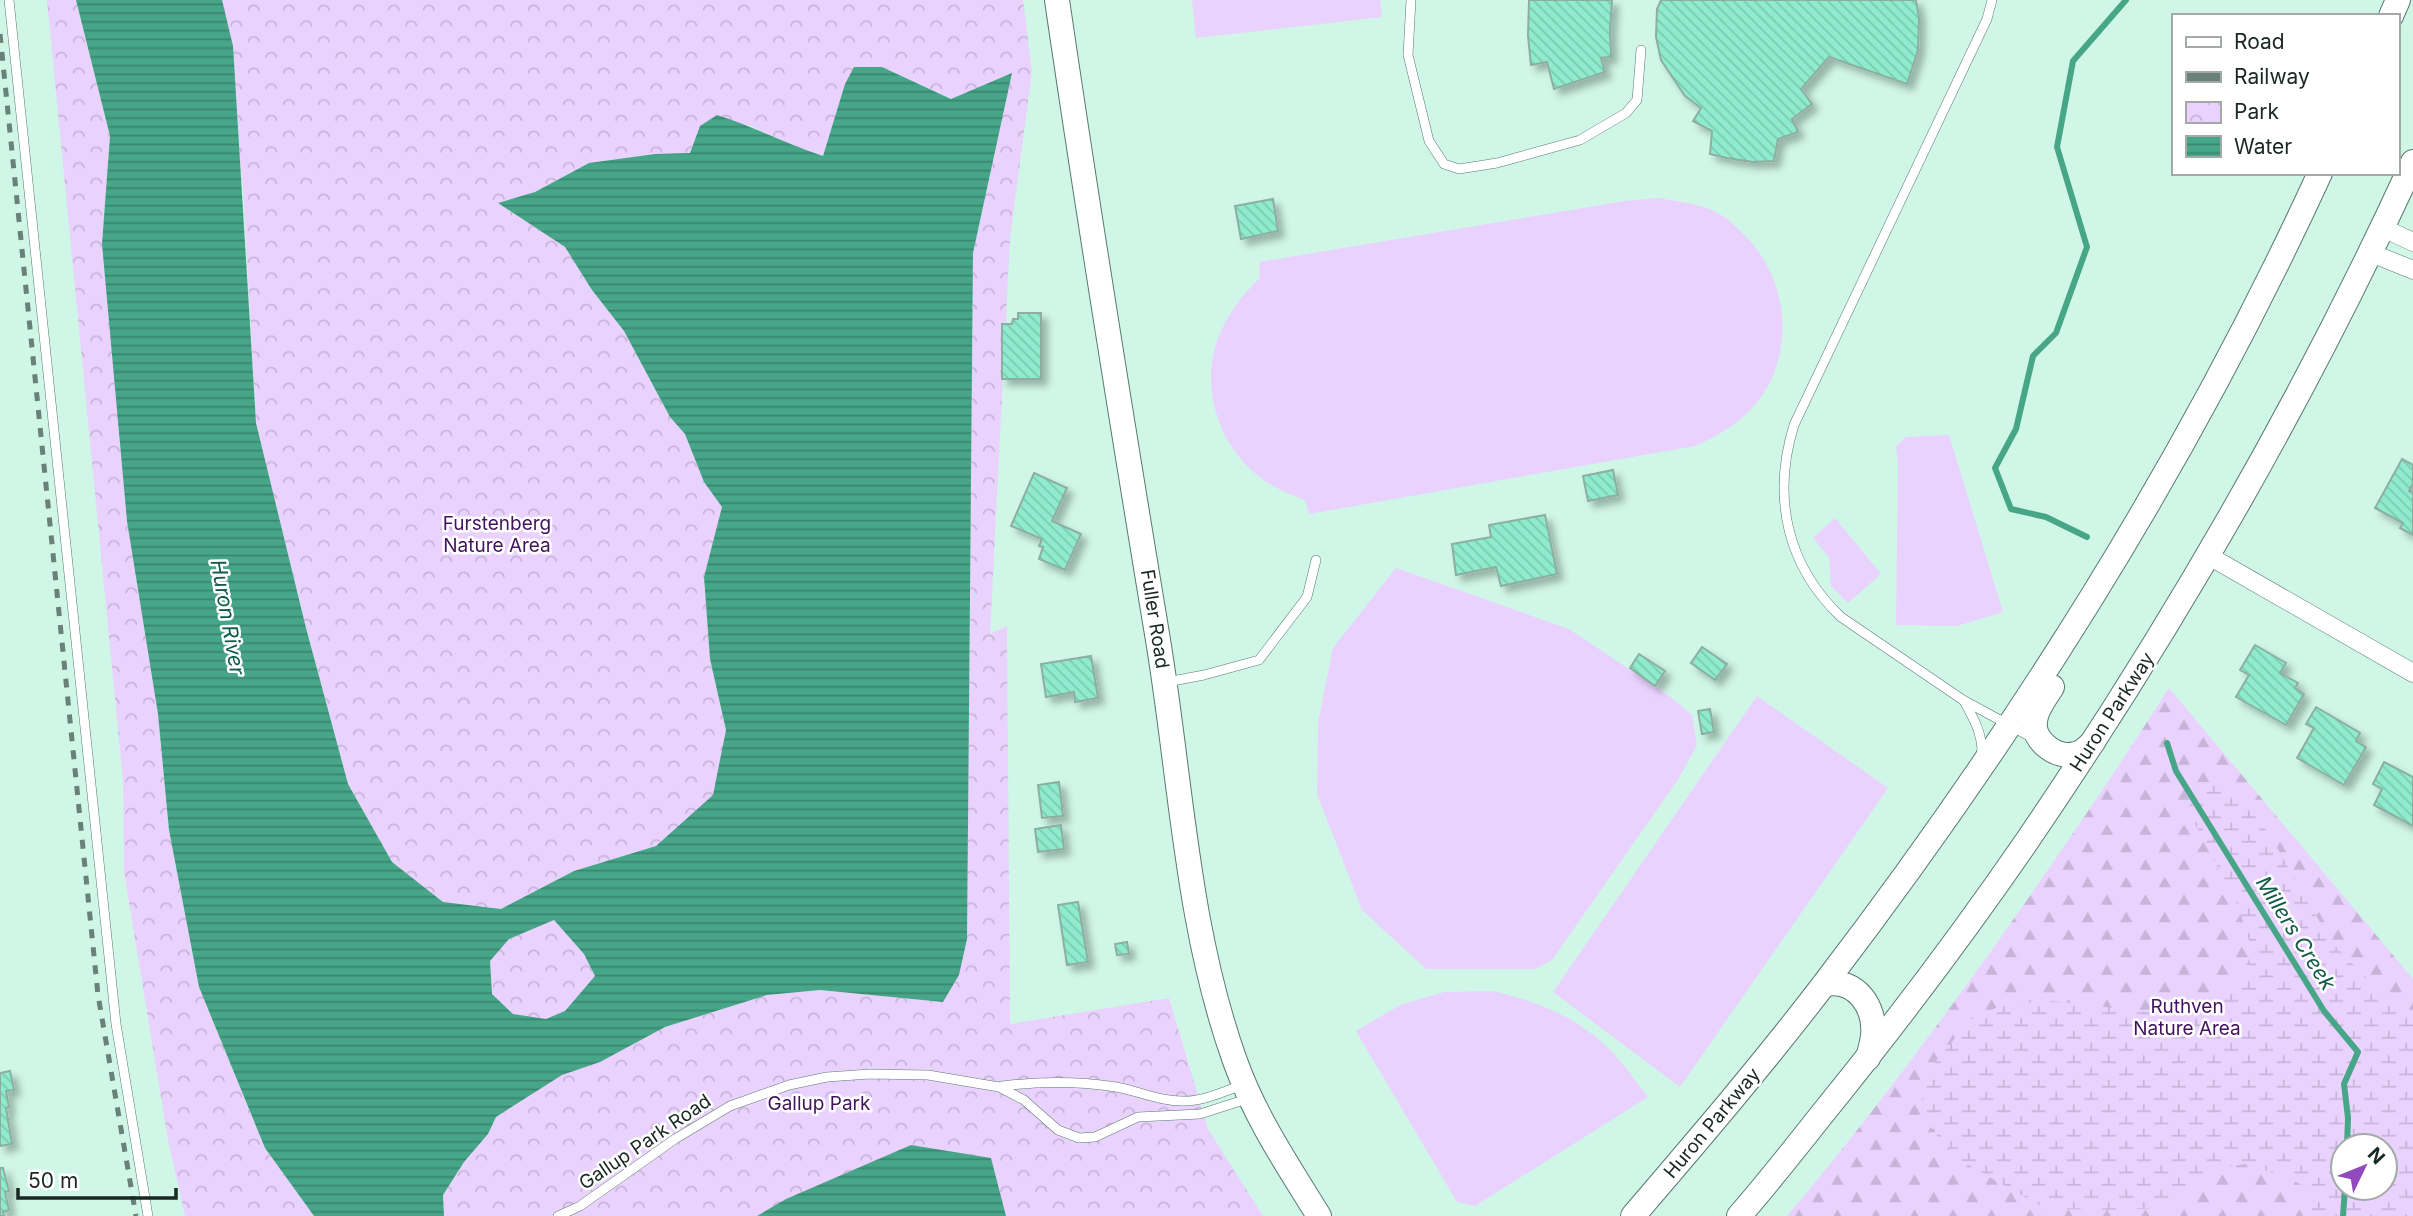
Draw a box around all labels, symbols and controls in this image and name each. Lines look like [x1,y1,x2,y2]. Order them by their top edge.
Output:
legend [2172,14,2399,175]
text: Road [2234,29,2285,54]
text: Railway [2234,64,2310,89]
text: Park [2234,99,2279,124]
text: Water [2234,134,2292,159]
park label: Furstenberg Nature Area [443,512,551,557]
water label: Huron River [206,557,251,678]
street label: Fuller Road [1136,568,1174,670]
street label: Huron Parkway [2065,648,2159,776]
water label: Millers Creek [2251,871,2341,995]
park label: Ruthven Nature Area [2133,995,2241,1040]
street label: Huron Parkway [1659,1063,1765,1183]
street label: Gallup Park Road [575,1089,715,1195]
park label: Gallup Park [768,1092,871,1115]
north arrow [2329,1132,2399,1202]
text: N [2363,1143,2389,1169]
scale bar [18,1156,175,1200]
text: 50 m [28,1168,78,1193]

